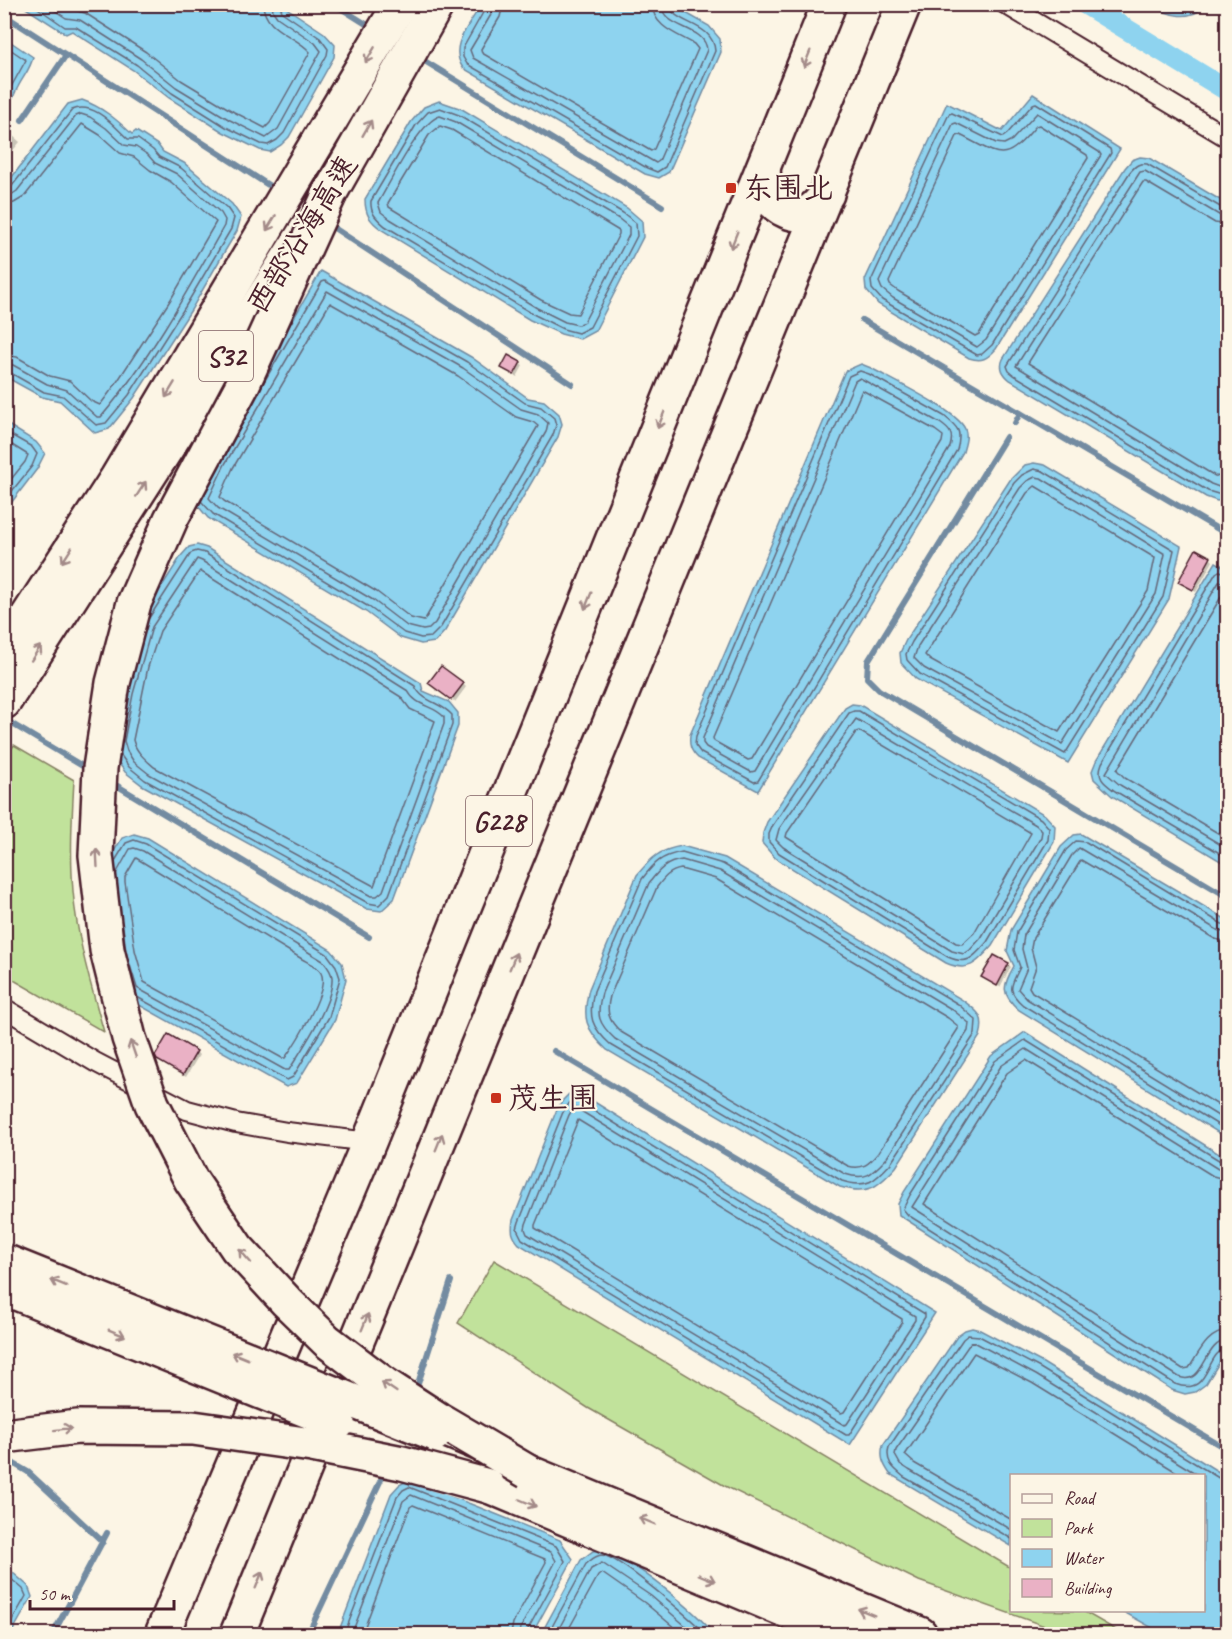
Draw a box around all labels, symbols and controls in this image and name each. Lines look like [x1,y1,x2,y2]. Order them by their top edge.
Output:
one-way arrow [364,46,376,63]
one-way arrow [801,49,812,67]
one-way arrow [361,120,373,137]
street label: 西部沿海高速 [238,148,366,320]
place label: 东围北 [743,169,833,207]
marker: 东围北 [724,181,738,195]
one-way arrow [265,214,277,231]
one-way arrow [728,230,739,248]
road number: S32 [199,331,253,381]
one-way arrow [164,381,176,398]
one-way arrow [655,411,666,429]
one-way arrow [135,481,147,498]
one-way arrow [61,546,73,563]
one-way arrow [582,591,593,610]
one-way arrow [30,645,42,662]
road number: G228 [466,796,532,846]
one-way arrow [92,848,103,868]
one-way arrow [508,953,519,971]
one-way arrow [127,1040,138,1059]
place label: 茂生围 [508,1079,598,1117]
marker: 茂生围 [489,1091,503,1105]
one-way arrow [434,1133,445,1151]
one-way arrow [238,1249,252,1264]
one-way arrow [51,1277,69,1288]
one-way arrow [360,1313,371,1332]
one-way arrow [107,1328,126,1339]
one-way arrow [231,1350,250,1361]
one-way arrow [381,1381,397,1393]
one-way arrow [52,1423,72,1434]
legend [1010,1474,1205,1612]
text: Road [1064,1487,1097,1509]
one-way arrow [518,1498,536,1509]
one-way arrow [638,1515,657,1526]
text: Park [1064,1517,1094,1539]
text: Water [1064,1547,1105,1569]
one-way arrow [254,1572,265,1590]
scale bar [30,1573,174,1611]
one-way arrow [698,1573,716,1585]
text: Building [1064,1577,1113,1599]
text: 50 m [39,1583,72,1605]
one-way arrow [857,1606,875,1617]

